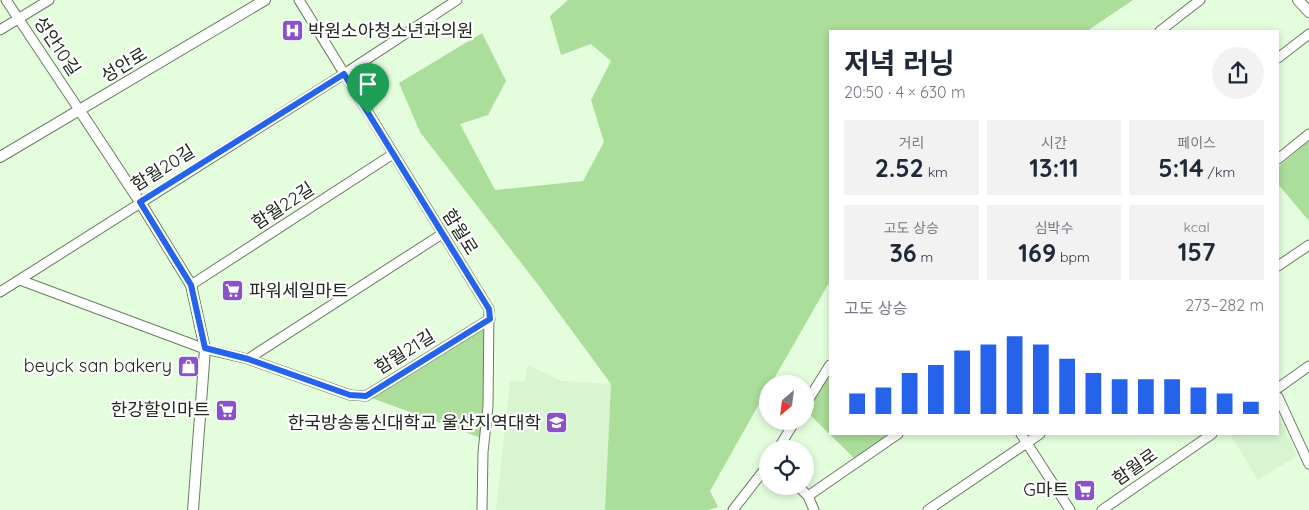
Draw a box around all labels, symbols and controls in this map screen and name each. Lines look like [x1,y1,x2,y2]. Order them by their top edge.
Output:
street label: 성안10길 [29,11,86,80]
hospital icon: 박원소아청소년과의원 [280,19,304,43]
place label: 박원소아청소년과의원 [308,19,474,42]
street label: 성안로 [97,42,151,87]
text: 저녁 러닝 [844,45,955,80]
button: share [1212,47,1264,99]
pin [347,63,389,114]
icon: arrive [354,70,382,98]
text: 20:50 · 4 × 630 m [844,82,966,102]
text: 거리 [898,134,924,152]
text: 시간 [1041,134,1067,152]
text: 페이스 [1177,134,1216,152]
street label: 함월20길 [127,139,199,196]
text: 2.52 [875,152,924,183]
text: 13:11 [1029,152,1079,183]
text: 5:14 [1158,152,1204,183]
text: km [924,163,948,181]
text: /km [1204,163,1235,181]
street label: 함월22길 [247,177,318,234]
street label: 함월로 [438,205,483,259]
text: kcal [1184,218,1210,236]
text: 고도 상승 [884,219,939,237]
text: 심박수 [1035,219,1073,237]
text: 157 [1178,236,1216,267]
text: 36 [889,237,917,268]
text: 169 [1018,237,1056,268]
text: m [917,248,933,266]
text: bpm [1056,248,1090,266]
supermarket icon: 파워세일마트 [221,279,245,303]
place label: 파워세일마트 [249,279,348,302]
text: 273–282 m [1185,295,1264,315]
text: 고도 상승 [844,298,907,318]
street label: 함월21길 [371,324,439,379]
place label: beyck san bakery [24,354,172,377]
shop icon: beyck san bakery [176,354,200,378]
north arrow [759,375,814,430]
map controls [759,375,814,495]
place label: 한강할인마트 [111,398,210,421]
supermarket icon: 한강할인마트 [214,398,238,422]
place label: 한국방송통신대학교 울산지역대학 [288,411,541,434]
school or university icon: 한국방송통신대학교 울산지역대학 [545,411,569,435]
button: locate [759,440,814,495]
street label: 함월로 [1108,443,1162,490]
place label: G마트 [1023,478,1069,501]
supermarket icon: G마트 [1073,478,1097,502]

